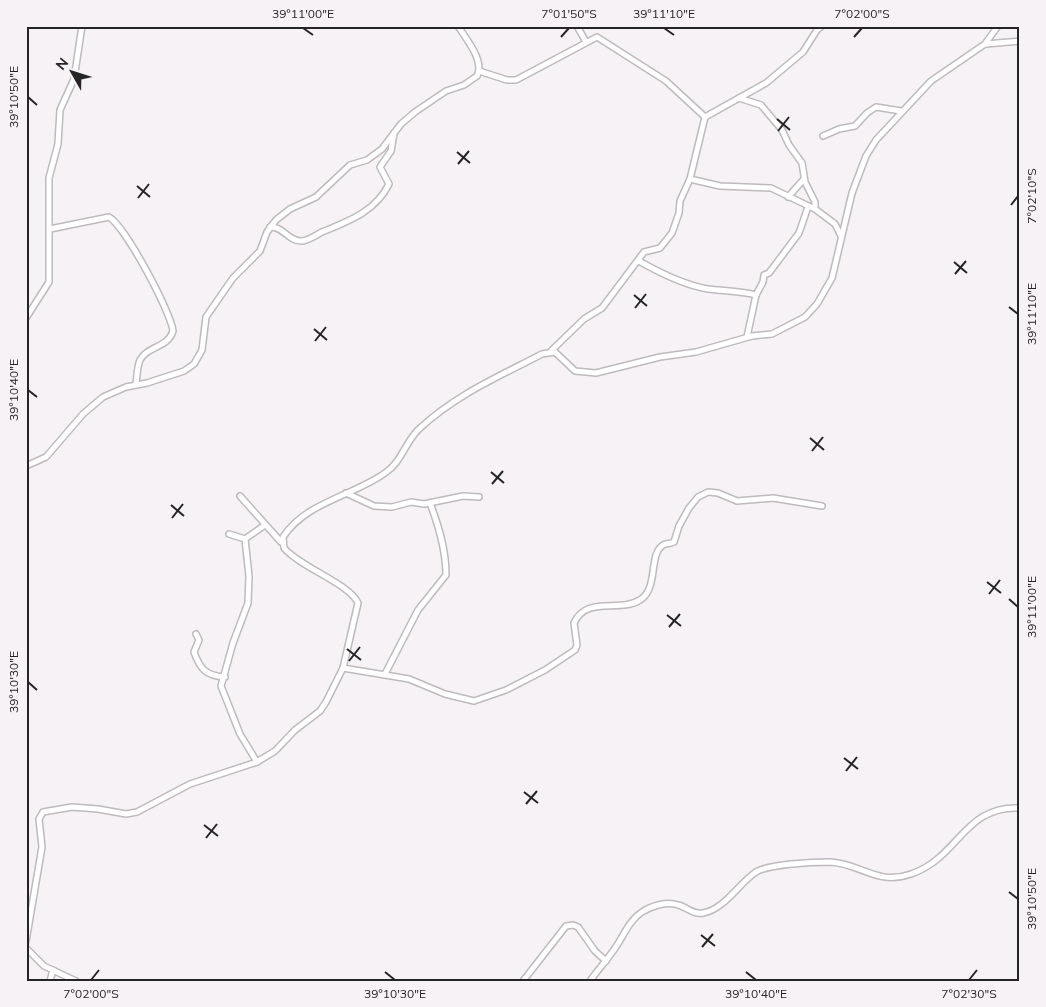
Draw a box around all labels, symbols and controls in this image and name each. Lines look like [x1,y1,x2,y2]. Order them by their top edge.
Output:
text: 39°11'00"E [272,6,334,21]
text: 7°01'50"S [541,6,597,21]
text: 39°11'10"E [633,6,695,21]
text: 7°02'00"S [834,6,890,21]
north arrow [48,48,98,98]
text: N [52,54,72,74]
text: 39°10'50"E [6,66,21,128]
text: 7°02'10"S [1024,168,1039,224]
text: 39°11'10"E [1024,283,1039,345]
text: 39°10'40"E [6,359,21,421]
text: 39°11'00"E [1024,576,1039,638]
text: 39°10'30"E [6,651,21,713]
text: 39°10'50"E [1024,868,1039,930]
text: 7°02'00"S [63,986,119,1001]
text: 39°10'30"E [364,986,426,1001]
text: 39°10'40"E [725,986,787,1001]
text: 7°02'30"S [941,986,997,1001]

